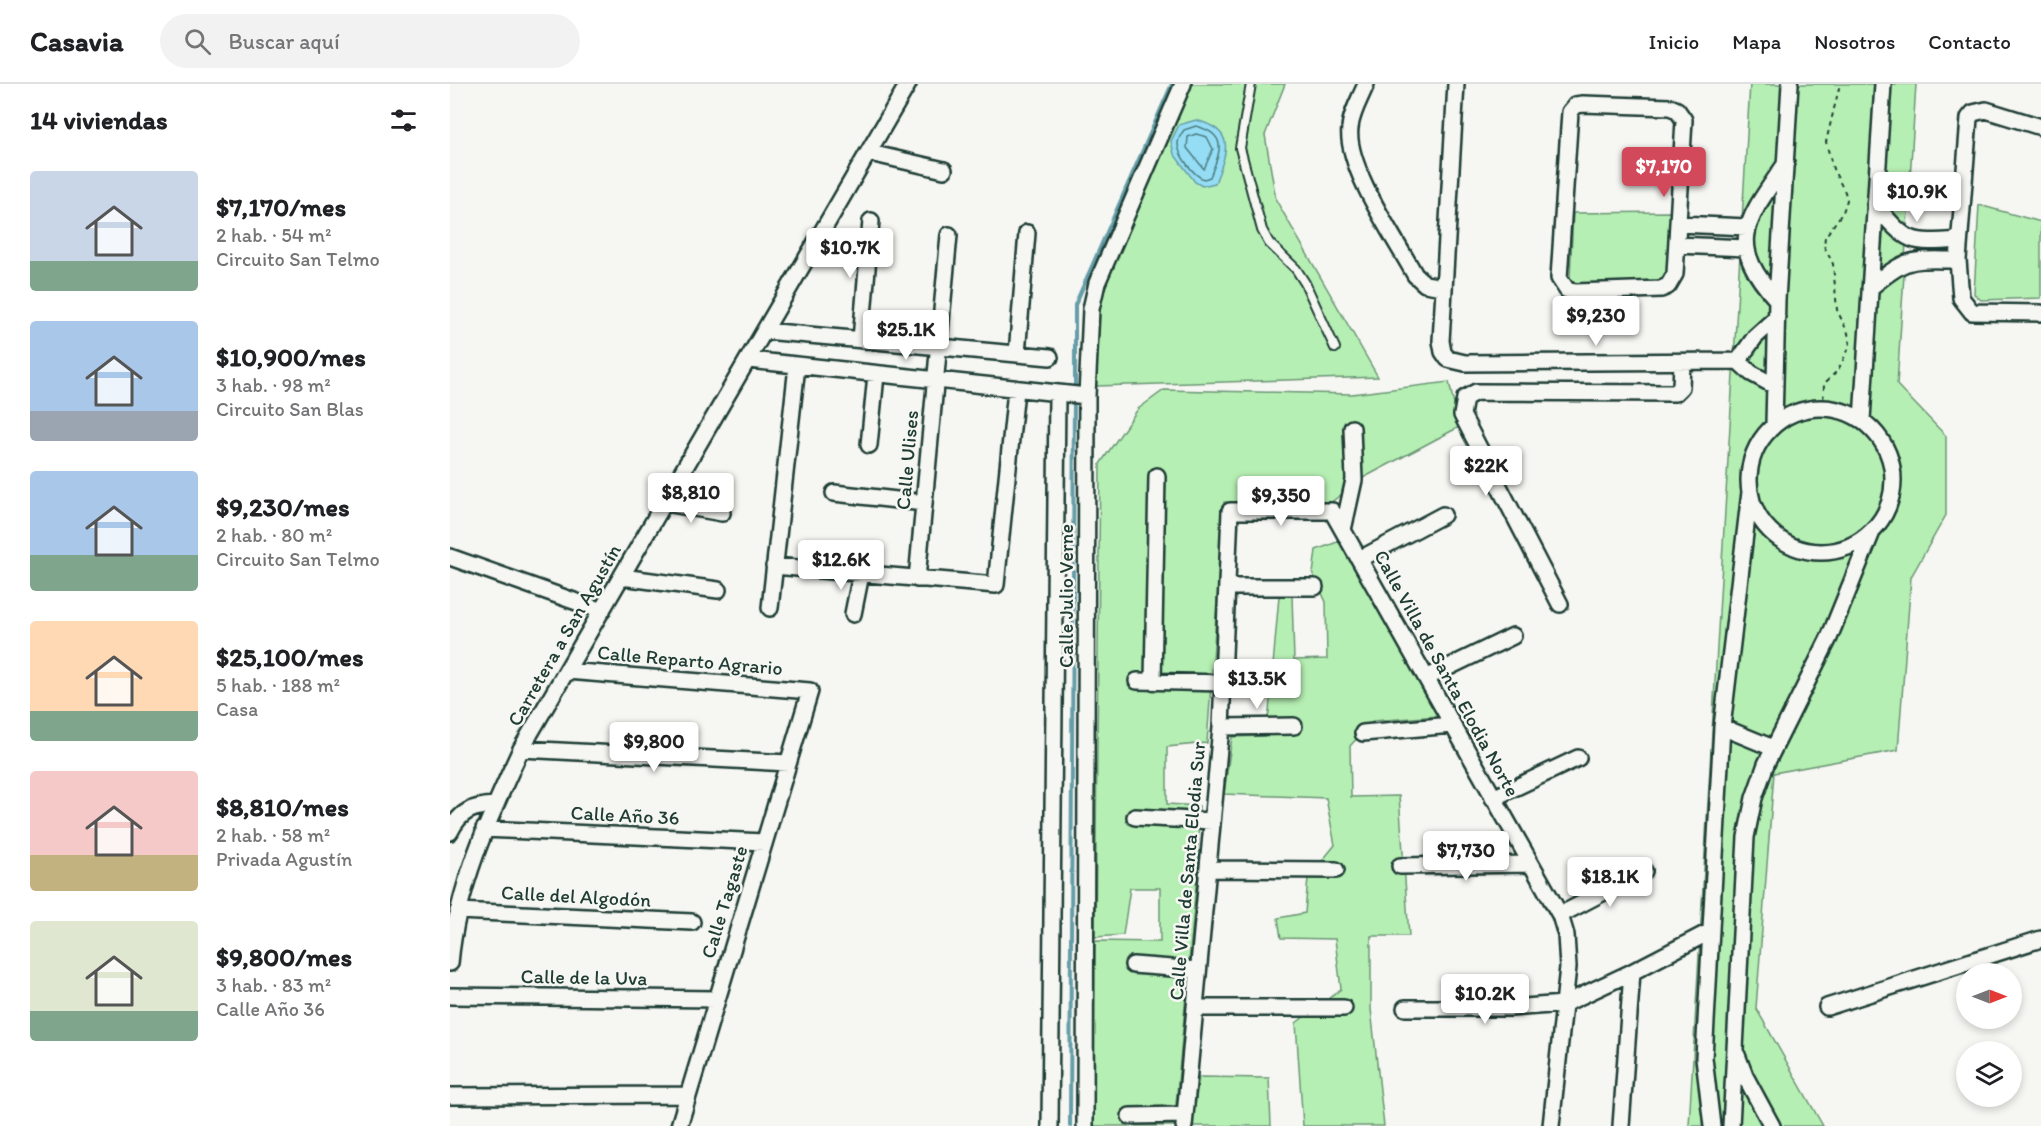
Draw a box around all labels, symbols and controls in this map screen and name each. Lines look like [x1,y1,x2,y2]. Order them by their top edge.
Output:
search box [160,14,580,68]
text: Casavia [30,24,124,58]
icon: search [181,25,214,58]
text: Buscar aquí [229,28,340,55]
text: Inicio [1649,29,1699,54]
text: Mapa [1732,29,1781,54]
text: Nosotros [1814,29,1895,54]
text: Contacto [1928,29,2011,54]
text: 14 viviendas [30,104,168,136]
icon: filters [387,104,420,137]
pin: $7,170 [1615,147,1713,198]
text: $7,170 [1636,154,1692,178]
pin: $10.9K [1868,172,1966,223]
text: $10.9K [1887,179,1947,203]
text: $7,170/mes [216,191,346,223]
icon: home [78,195,150,267]
text: 2 hab. · 54 m² [216,223,331,247]
pin: $10.7K [801,228,899,279]
text: $10.7K [820,235,880,259]
text: Circuito San Telmo [216,247,380,271]
pin: $9,230 [1547,296,1645,347]
text: $9,230 [1566,303,1626,327]
pin: $25.1K [857,310,955,361]
text: $25.1K [877,317,935,341]
text: $10,900/mes [216,341,366,373]
icon: home [78,345,150,417]
text: 3 hab. · 98 m² [216,373,331,397]
text: Circuito San Blas [216,397,364,421]
street label: Calle Ulises [891,409,923,511]
pin: $22K [1450,446,1522,497]
text: $22K [1464,453,1508,477]
pin: $8,810 [642,473,740,524]
pin: $9,350 [1232,476,1330,527]
text: $8,810 [662,480,720,504]
text: $9,350 [1251,483,1311,507]
text: $9,230/mes [216,491,350,523]
icon: home [78,495,150,567]
text: 2 hab. · 80 m² [216,523,332,547]
street label: Calle Julio Verne [1054,524,1078,668]
street label: Carretera a San Agustín [502,539,626,730]
pin: $12.6K [792,540,890,591]
street label: Calle Villa de Santa Elodia Norte [1369,545,1525,801]
text: Circuito San Telmo [216,547,380,571]
text: $12.6K [812,547,870,571]
street label: Calle Reparto Agrario [596,640,784,680]
text: $25,100/mes [216,641,364,673]
icon: home [78,645,150,717]
pin: $13.5K [1208,659,1306,710]
text: $13.5K [1228,666,1286,690]
text: 5 hab. · 188 m² [216,673,340,697]
text: Casa [216,697,258,721]
pin: $9,800 [605,722,703,773]
text: $9,800 [624,729,684,753]
street label: Calle Villa de Santa Elodia Sur [1164,741,1210,1001]
text: $8,810/mes [216,791,349,823]
icon: home [78,795,150,867]
street label: Calle Año 36 [570,800,680,830]
text: 2 hab. · 58 m² [216,823,330,847]
pin: $7,730 [1417,831,1515,882]
text: $7,730 [1437,838,1495,862]
street label: Calle Tagaste [695,843,753,961]
text: Privada Agustín [216,847,352,871]
pin: $18.1K [1561,857,1659,908]
text: $18.1K [1581,864,1639,888]
street label: Calle del Algodón [500,880,652,912]
text: $9,800/mes [216,941,352,973]
icon: home [78,945,150,1017]
north arrow [1956,963,2022,1029]
map controls [1956,963,2022,1107]
street label: Calle de la Uva [521,964,648,990]
text: 3 hab. · 83 m² [216,973,331,997]
pin: $10.2K [1436,974,1534,1025]
text: $10.2K [1455,981,1515,1005]
text: Calle Año 36 [216,997,325,1021]
button: layers [1956,1041,2022,1107]

